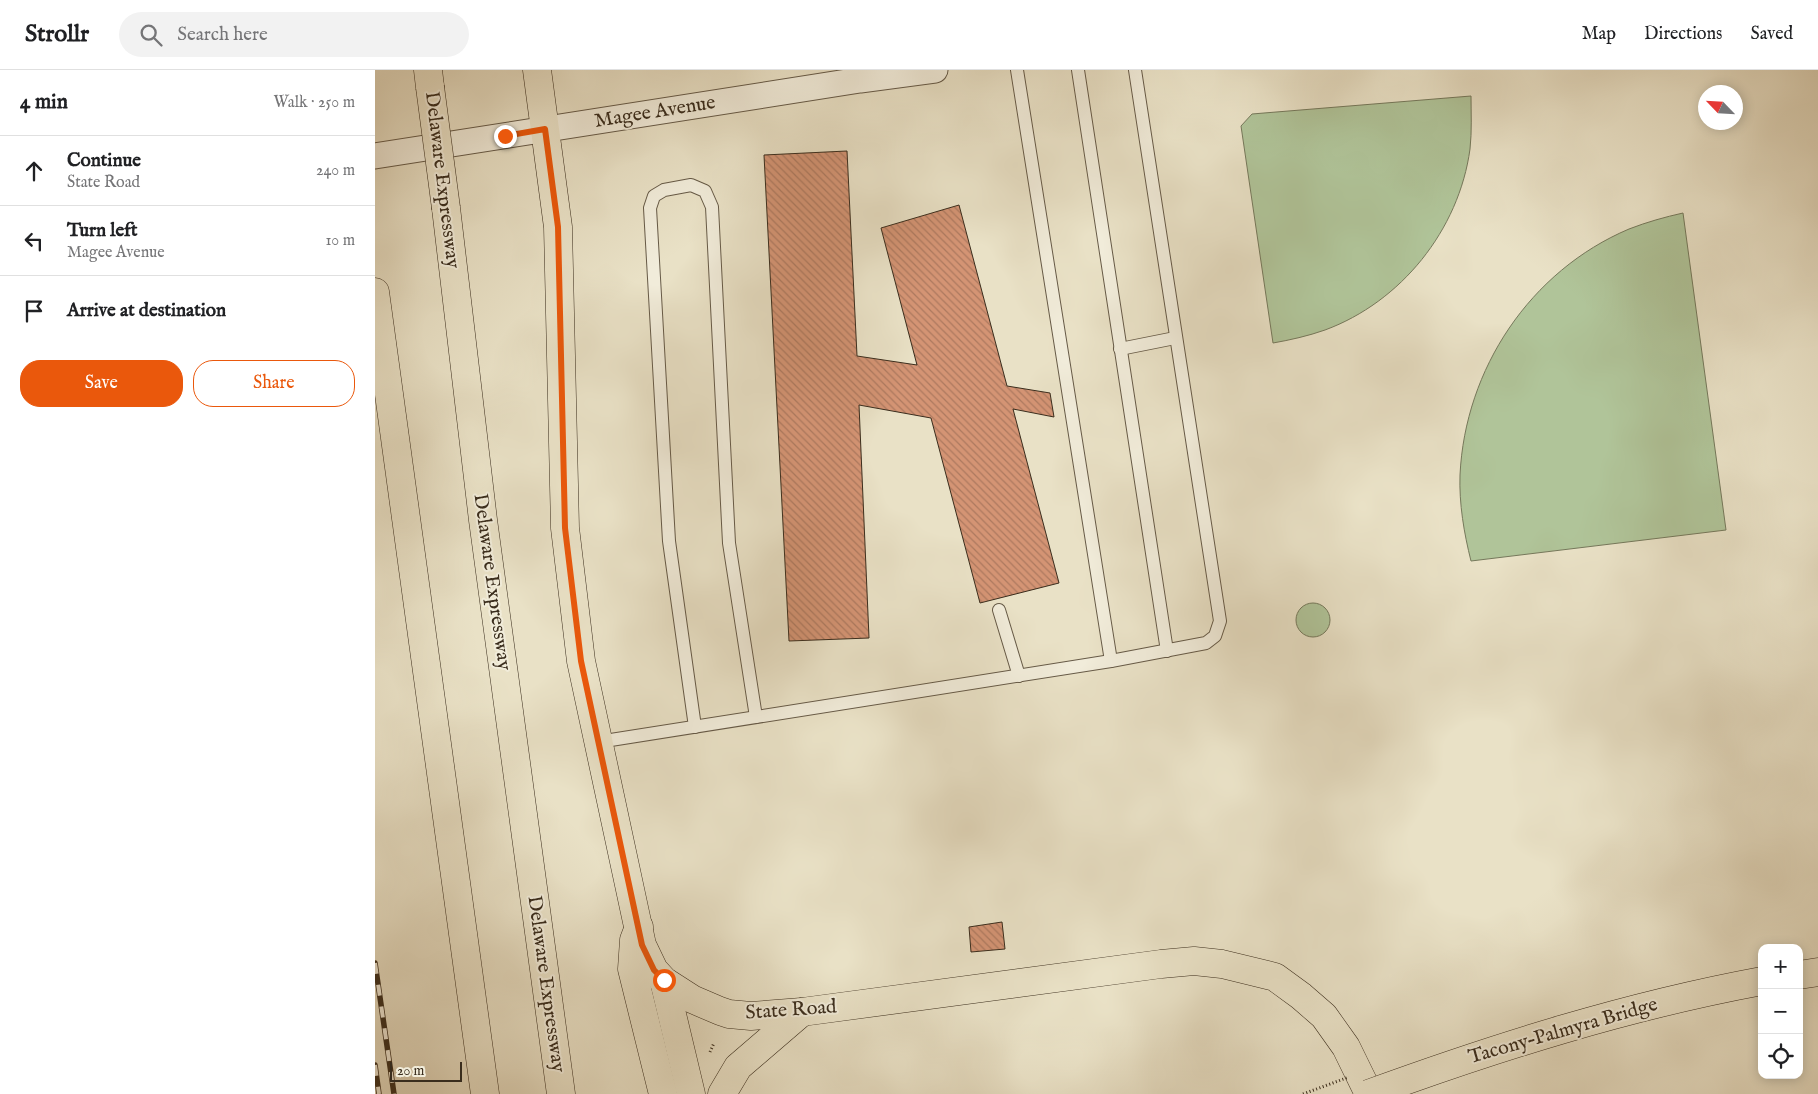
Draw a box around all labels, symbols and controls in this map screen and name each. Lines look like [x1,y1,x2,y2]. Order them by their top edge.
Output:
search box [119,12,469,57]
text: Strollr [25,19,89,50]
icon: search [137,21,165,49]
text: Search here [177,23,268,47]
text: Map [1582,23,1616,46]
text: Directions [1644,23,1722,46]
text: Saved [1750,23,1793,46]
north arrow [1698,85,1743,130]
text: 4 min [20,89,68,116]
street label: Delaware Expressway [419,90,465,270]
street label: Magee Avenue [593,90,717,134]
text: Walk · 250 m [273,93,355,113]
route end [494,125,517,148]
text: Continue [67,149,141,173]
icon: ahead [20,157,48,185]
text: 240 m [316,161,355,181]
text: State Road [67,173,140,193]
text: Turn left [67,219,138,243]
icon: left [20,227,48,255]
text: 10 m [325,231,355,251]
text: Magee Avenue [67,243,165,263]
icon: arrive [20,297,48,325]
text: Arrive at destination [67,299,226,323]
button: Save [20,360,183,407]
button: Share [193,360,355,407]
street label: Delaware Expressway [467,492,517,672]
street label: Delaware Expressway [521,894,571,1074]
map controls [1758,944,1803,1079]
button: + [1758,944,1803,989]
route start [653,969,676,992]
button: − [1758,989,1803,1034]
street label: Tacony–Palmyra Bridge [1466,992,1660,1070]
street label: State Road [745,994,838,1026]
button: locate [1758,1034,1803,1079]
scale bar [390,1059,463,1082]
text: 20 m [397,1062,424,1080]

